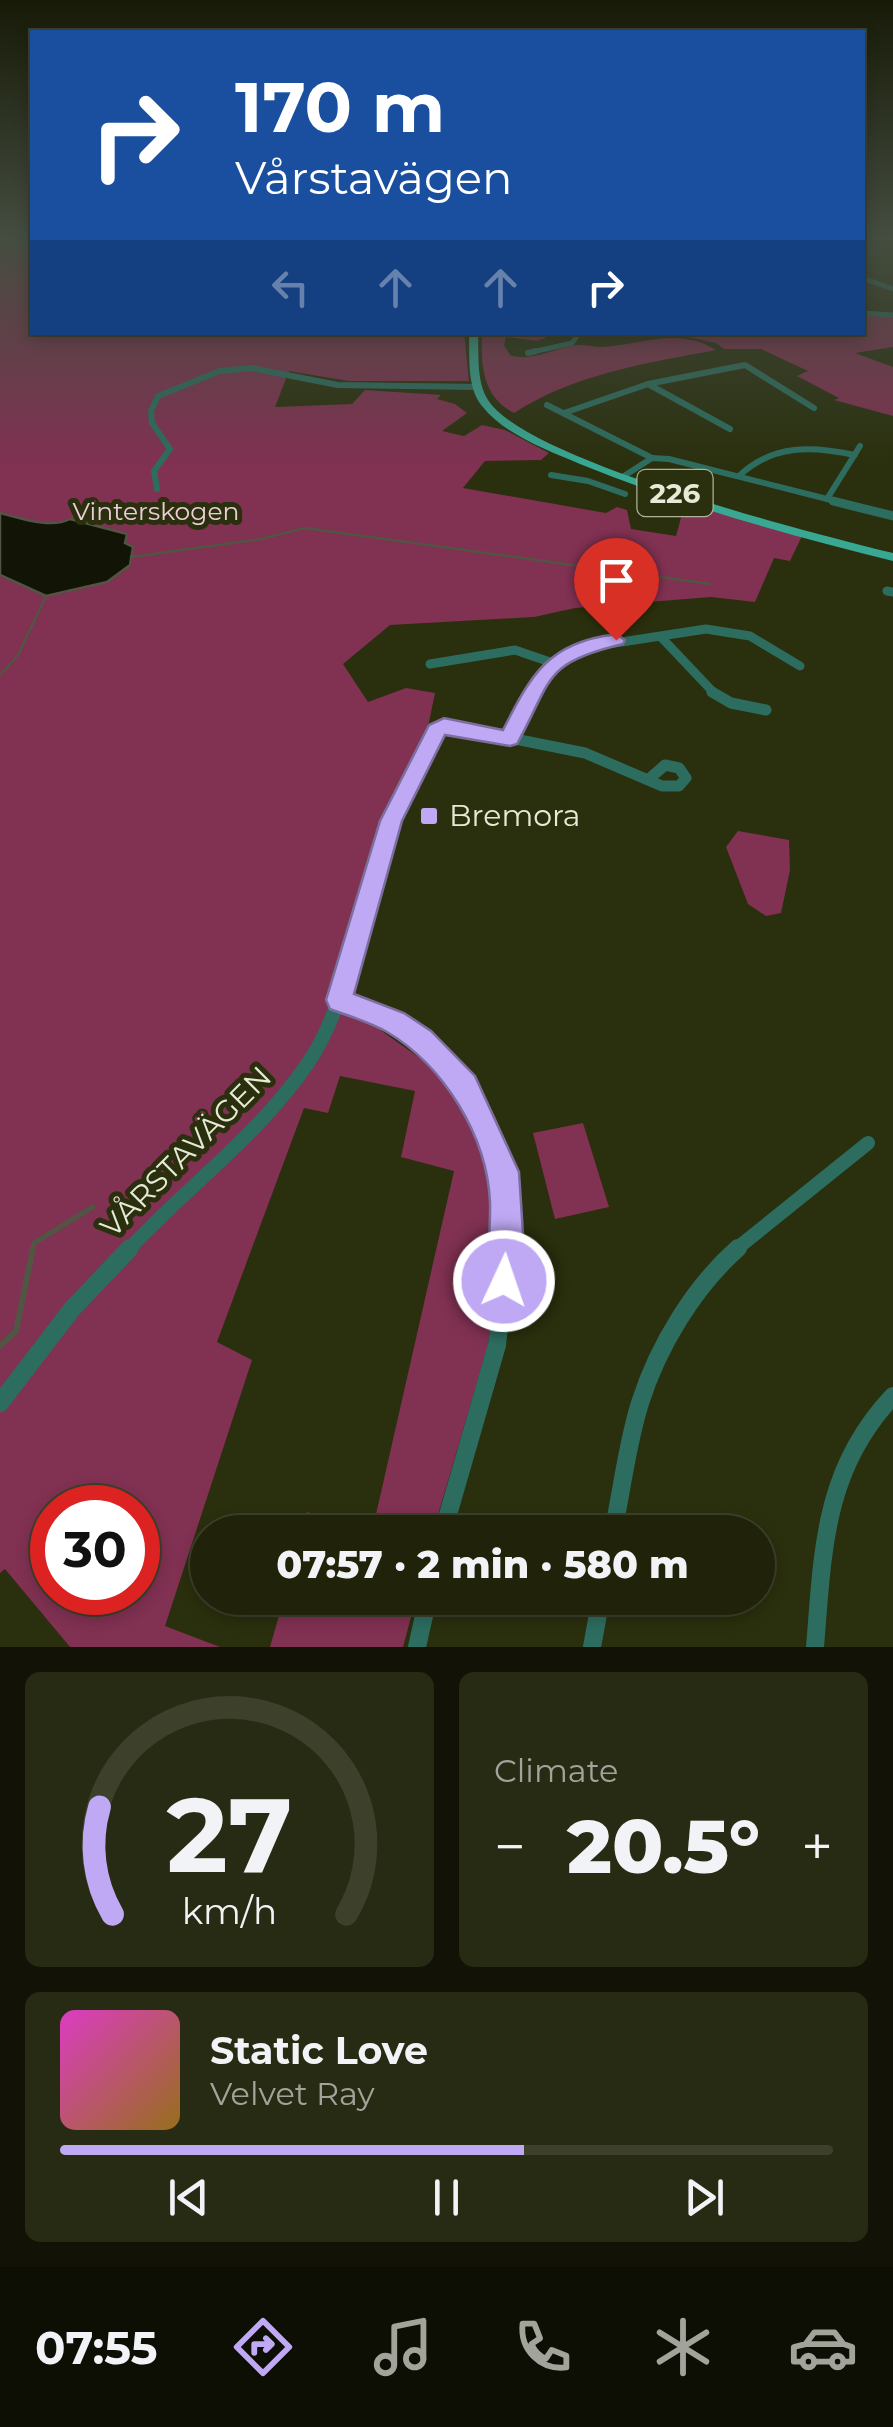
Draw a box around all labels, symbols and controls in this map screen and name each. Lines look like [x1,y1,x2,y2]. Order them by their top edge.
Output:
text: 170 m [235,64,445,150]
icon: right [70,70,200,200]
text: Vårstavägen [235,150,512,205]
icon: left [263,260,318,315]
icon: ahead [368,260,423,315]
icon: ahead [473,260,528,315]
icon: right [578,260,633,315]
road number: 226 [638,470,712,516]
park label: Vinterskogen [73,496,239,526]
pin [574,538,659,641]
icon: arrive [589,553,644,608]
place label: Bremora [449,797,581,834]
marker: Bremora [418,805,440,827]
street label: VÅRSTAVÄGEN [92,1058,279,1245]
position arrow [452,1229,556,1333]
speed limit sign: 30 [30,1485,160,1615]
text: 07:57 · 2 min · 580 m [276,1541,689,1588]
text: Climate [494,1751,618,1790]
text: 27 [167,1771,292,1898]
text: 20.5° [567,1800,760,1892]
text: − [494,1813,526,1880]
text: + [801,1813,833,1880]
text: km/h [182,1889,277,1933]
text: Static Love [210,2027,428,2074]
text: Velvet Ray [210,2074,375,2113]
icon: previous [161,2170,216,2225]
icon: pause [419,2170,474,2225]
icon: next [677,2170,732,2225]
icon: directions [228,2312,298,2382]
icon: music [368,2312,438,2382]
icon: phone [508,2312,578,2382]
icon: climate [648,2312,718,2382]
icon: car [788,2312,858,2382]
text: 07:55 [35,2320,158,2375]

